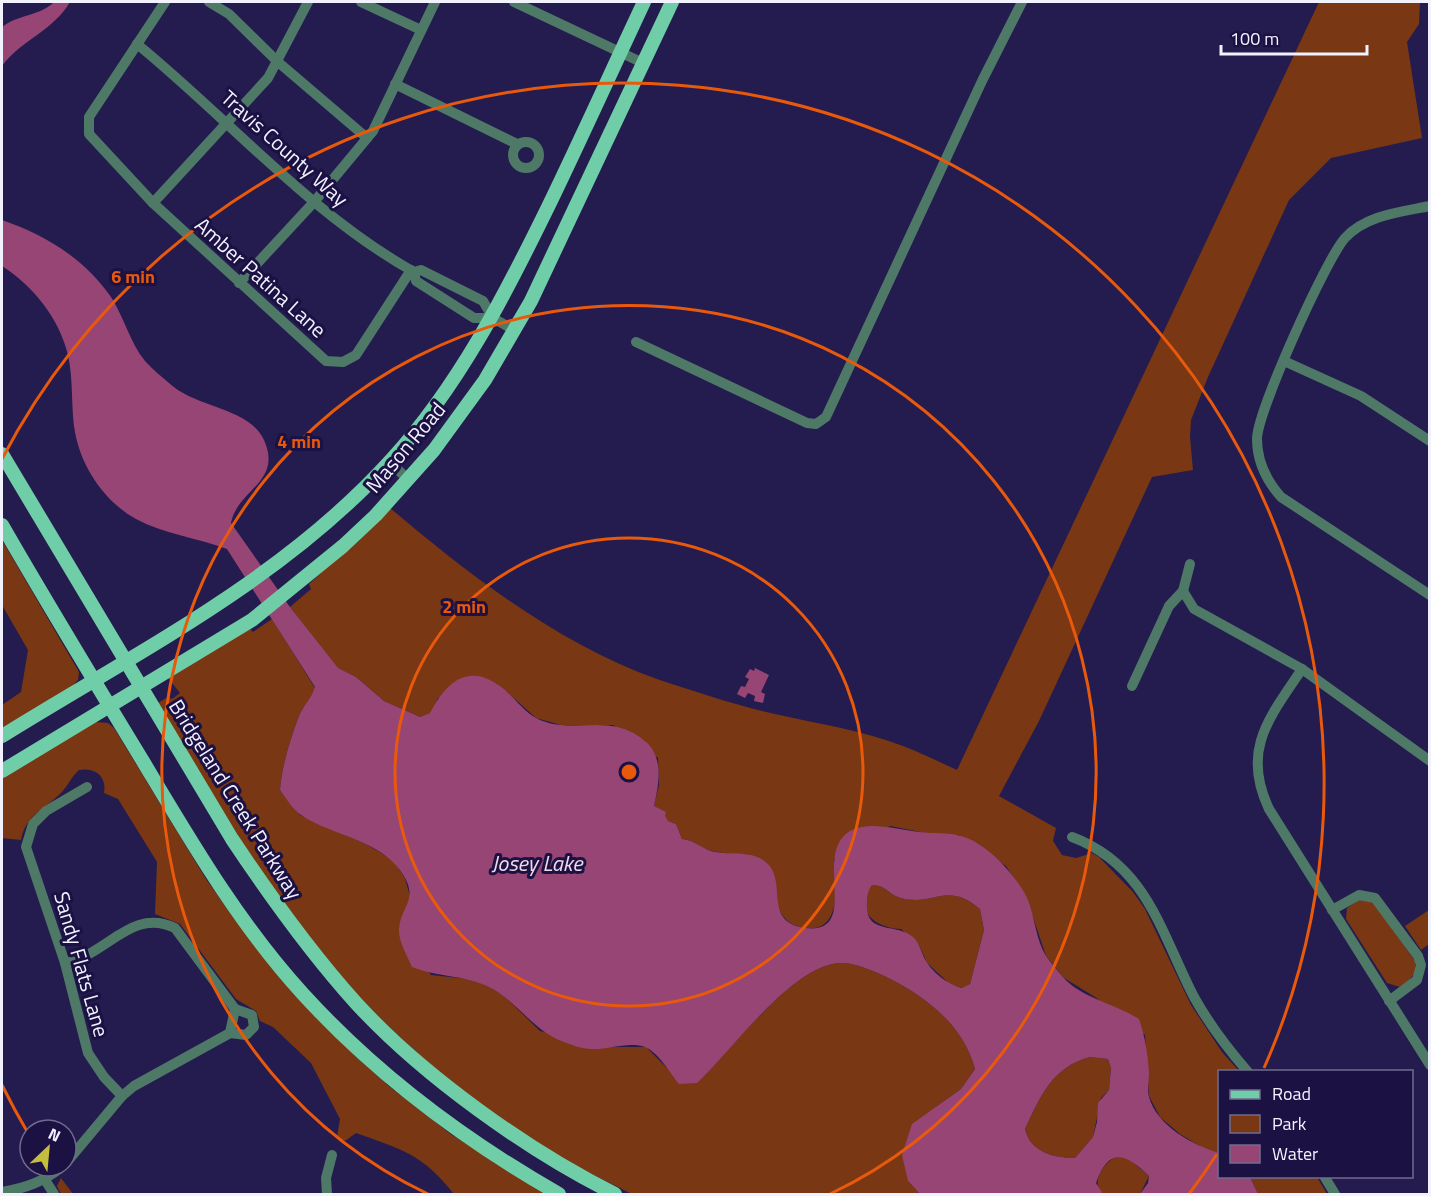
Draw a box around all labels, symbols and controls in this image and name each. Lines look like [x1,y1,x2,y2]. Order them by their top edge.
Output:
scale bar [1221,18,1366,56]
text: 100 m [1230,25,1279,52]
street label: Travis County Way [214,82,356,214]
street label: Amber Patina Lane [188,209,334,345]
text: 6 min [111,263,155,290]
street label: Mason Road [357,394,453,500]
text: 4 min [277,428,321,455]
text: 2 min [442,593,486,620]
street label: Bridgeland Creek Parkway [161,693,311,905]
centre of rings [619,762,639,782]
water label: Josey Lake [492,846,584,880]
street label: Sandy Flats Lane [46,888,118,1040]
legend [1218,1070,1413,1178]
text: Road [1272,1080,1311,1107]
text: Park [1272,1110,1307,1137]
north arrow [18,1118,78,1178]
text: N [44,1121,65,1148]
text: Water [1272,1140,1318,1167]

